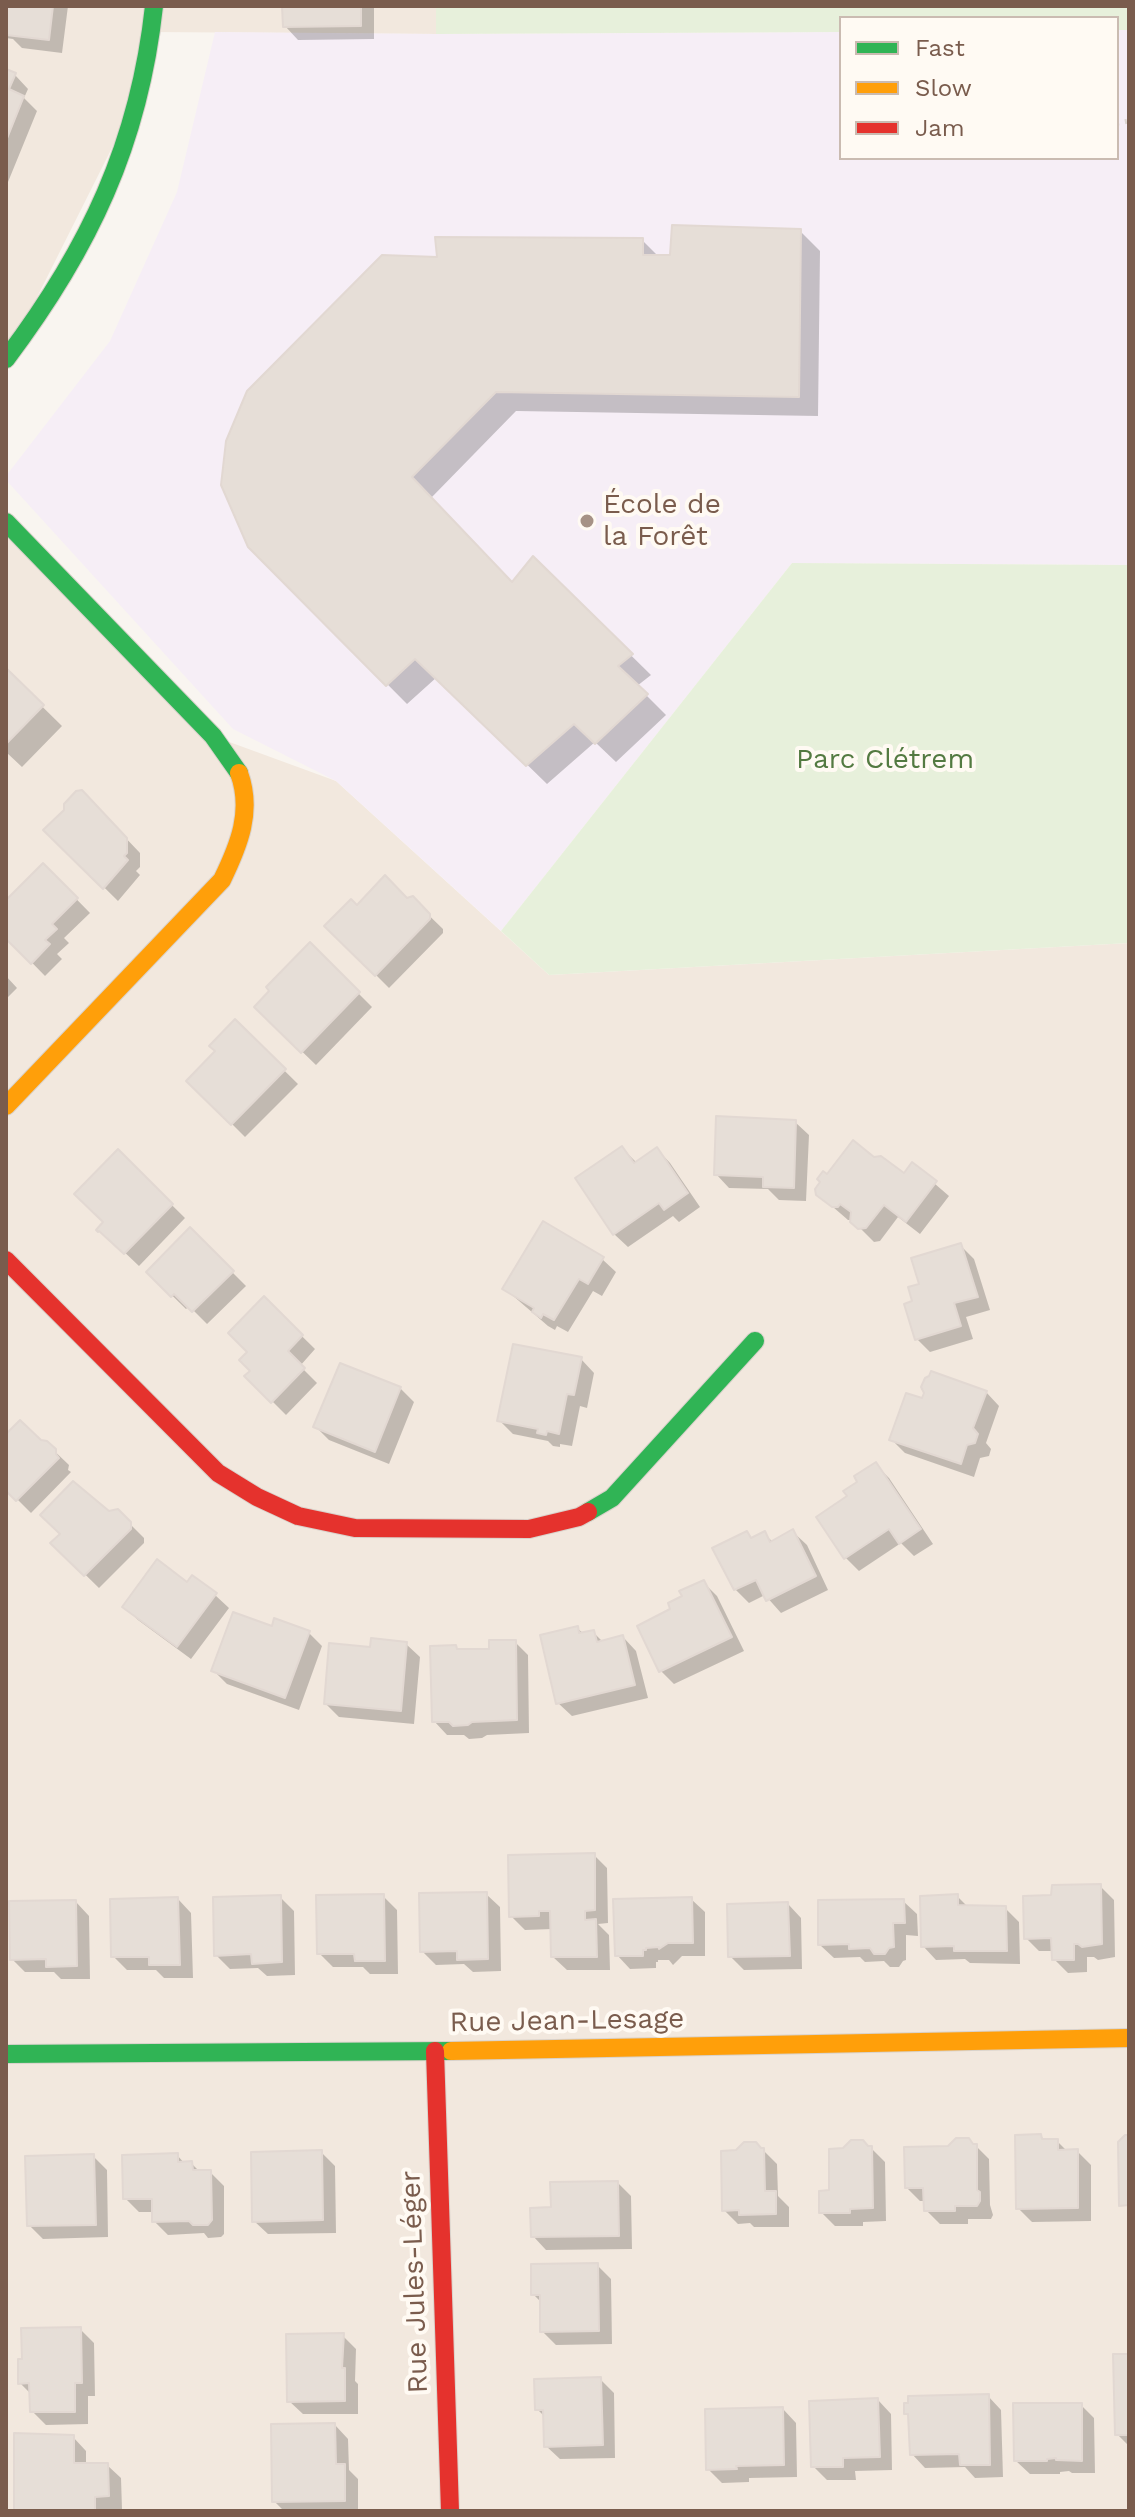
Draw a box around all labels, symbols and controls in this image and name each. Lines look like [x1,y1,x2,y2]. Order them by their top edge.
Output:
legend [839,16,1119,160]
text: Fast [915,34,965,62]
text: Slow [915,74,972,102]
text: Jam [915,114,965,142]
place label: École de la Forêt [603,488,721,554]
marker: École de la Forêt [578,512,596,530]
park label: Parc Clétrem [796,743,974,777]
street label: Rue Jean-Lesage [449,2002,685,2040]
street label: Rue Jules-Léger [394,2170,436,2394]

